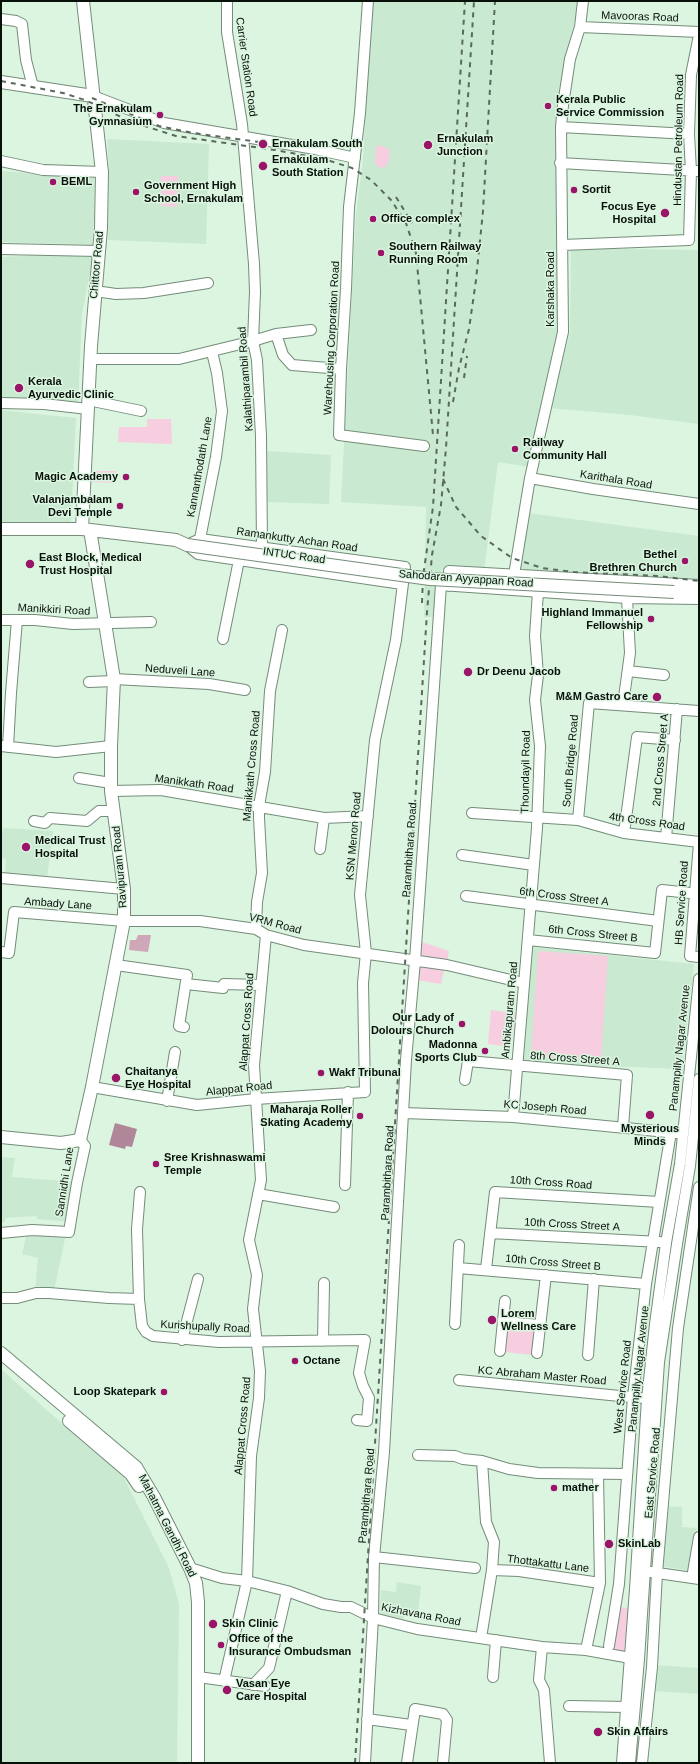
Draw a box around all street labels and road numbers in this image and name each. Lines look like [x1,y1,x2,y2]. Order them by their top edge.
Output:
street label: Mavooras Road [601,9,679,25]
street label: Carrier Station Road [232,16,260,118]
street label: Hindustan Petroleum Road [671,74,687,206]
street label: Chittoor Road [87,231,107,299]
street label: Karshaka Road [544,251,558,327]
street label: Warehousing Corporation Road [321,261,343,415]
street label: Kalathiparambil Road [236,326,256,432]
street label: Kannanthodath Lane [185,416,215,518]
street label: Karithala Road [579,468,653,492]
street label: Ramankutty Achan Road [236,525,358,555]
street label: INTUC Road [262,545,326,567]
street label: Sahodaran Ayyappan Road [398,568,534,590]
street label: Manikkiri Road [17,602,91,618]
street label: Neduveli Lane [144,662,216,680]
street label: Manikkath Cross Road [241,710,263,822]
street label: 2nd Cross Street A [650,713,672,807]
street label: South Bridge Road [560,714,582,808]
street label: Thoundayil Road [519,730,533,814]
street label: Manikkath Road [154,772,234,796]
street label: KSN Menon Road [344,791,364,881]
street label: Parambithara Road [400,802,420,898]
street label: 4th Cross Road [608,810,686,834]
street label: Ravipuram Road [110,825,130,909]
street label: HB Service Road [672,860,692,946]
street label: 6th Cross Street A [519,885,609,909]
street label: Ambady Lane [24,895,92,913]
street label: VRM Road [247,911,303,937]
street label: 6th Cross Street B [548,923,638,945]
street label: Ambikapuram Road [499,961,521,1059]
street label: Alappat Cross Road [237,972,257,1072]
street label: Panampilly Nagar Avenue [667,984,693,1112]
street label: 8th Cross Street A [530,1049,620,1069]
street label: Alappat Road [205,1079,273,1099]
street label: KC Joseph Road [503,1098,587,1118]
street label: Parambithara Road [379,1125,397,1221]
street label: Sannidhi Lane [53,1146,77,1218]
street label: 10th Cross Road [509,1174,593,1192]
street label: 10th Cross Street A [524,1216,620,1234]
street label: 10th Cross Street B [505,1252,601,1274]
street label: Panampilly Nagar Avenue [626,1305,652,1433]
street label: Kurishupally Road [160,1318,250,1336]
street label: West Service Road [612,1340,634,1434]
street label: KC Abraham Master Road [477,1364,607,1388]
street label: Alappat Cross Road [232,1376,254,1476]
street label: East Service Road [642,1427,664,1519]
street label: Parambithara Road [356,1448,378,1544]
street label: Mahatma Gandhi Road [135,1472,199,1580]
street label: Thottakattu Lane [506,1552,590,1576]
street label: Kizhavana Road [380,1601,462,1629]

